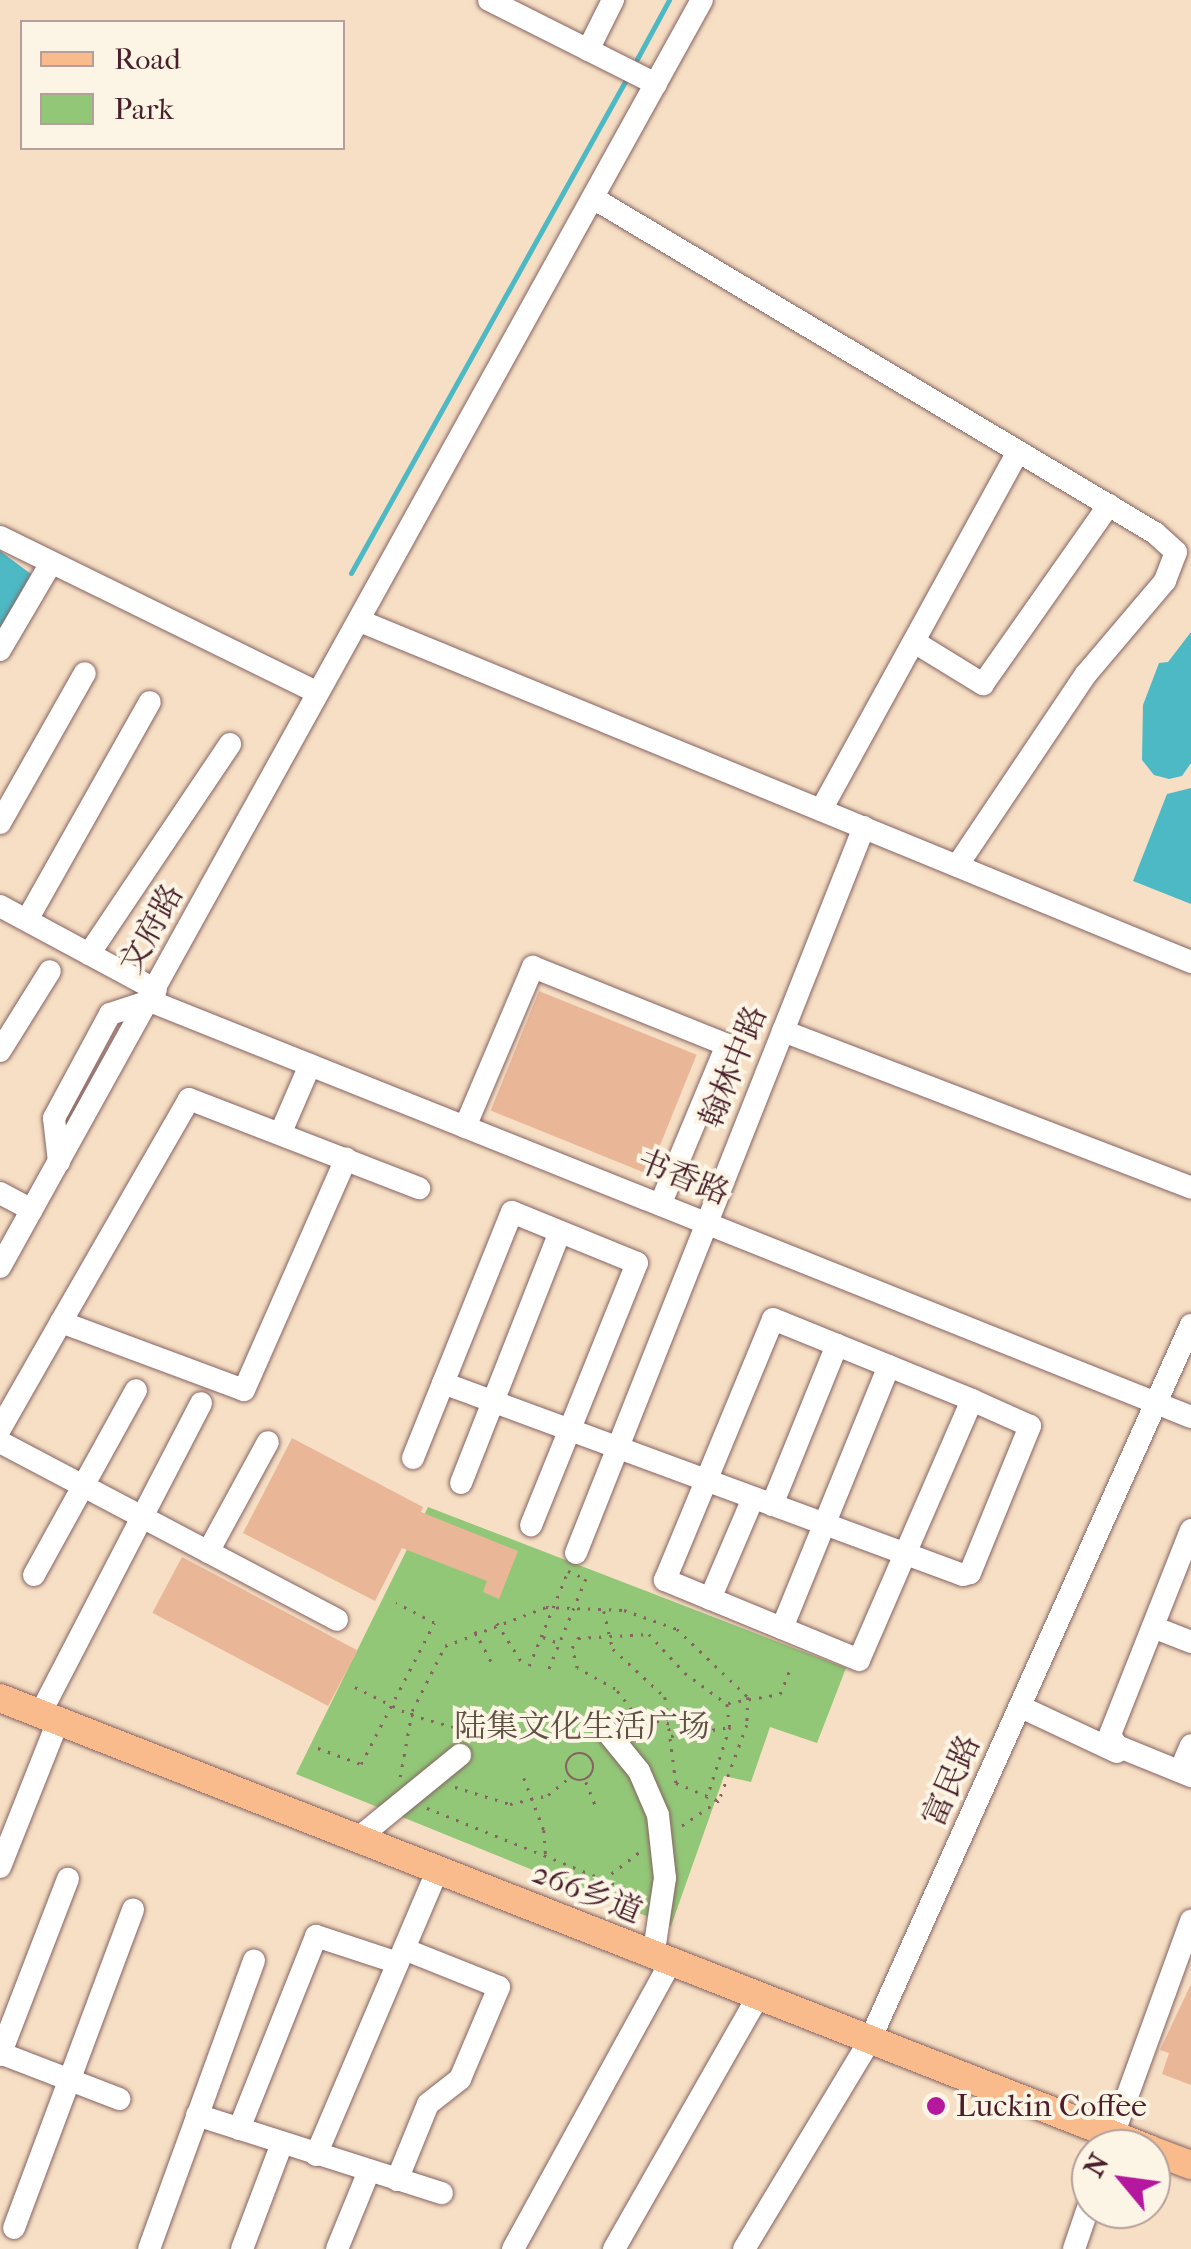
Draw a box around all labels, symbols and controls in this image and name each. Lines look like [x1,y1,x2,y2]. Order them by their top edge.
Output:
legend [20,20,345,150]
text: Road [114,42,181,77]
text: Park [114,92,174,127]
street label: 文府路 [112,878,192,980]
street label: 翰林中路 [692,1000,776,1134]
street label: 书香路 [631,1142,735,1214]
park label: 陆集文化生活广场 [454,1708,710,1746]
street label: 富民路 [915,1729,989,1833]
street label: 266乡道 [526,1854,648,1932]
place label: Luckin Coffee [956,2087,1147,2125]
marker: Luckin Coffee [925,2095,947,2117]
north arrow [1071,2129,1171,2229]
text: N [1076,2148,1116,2182]

